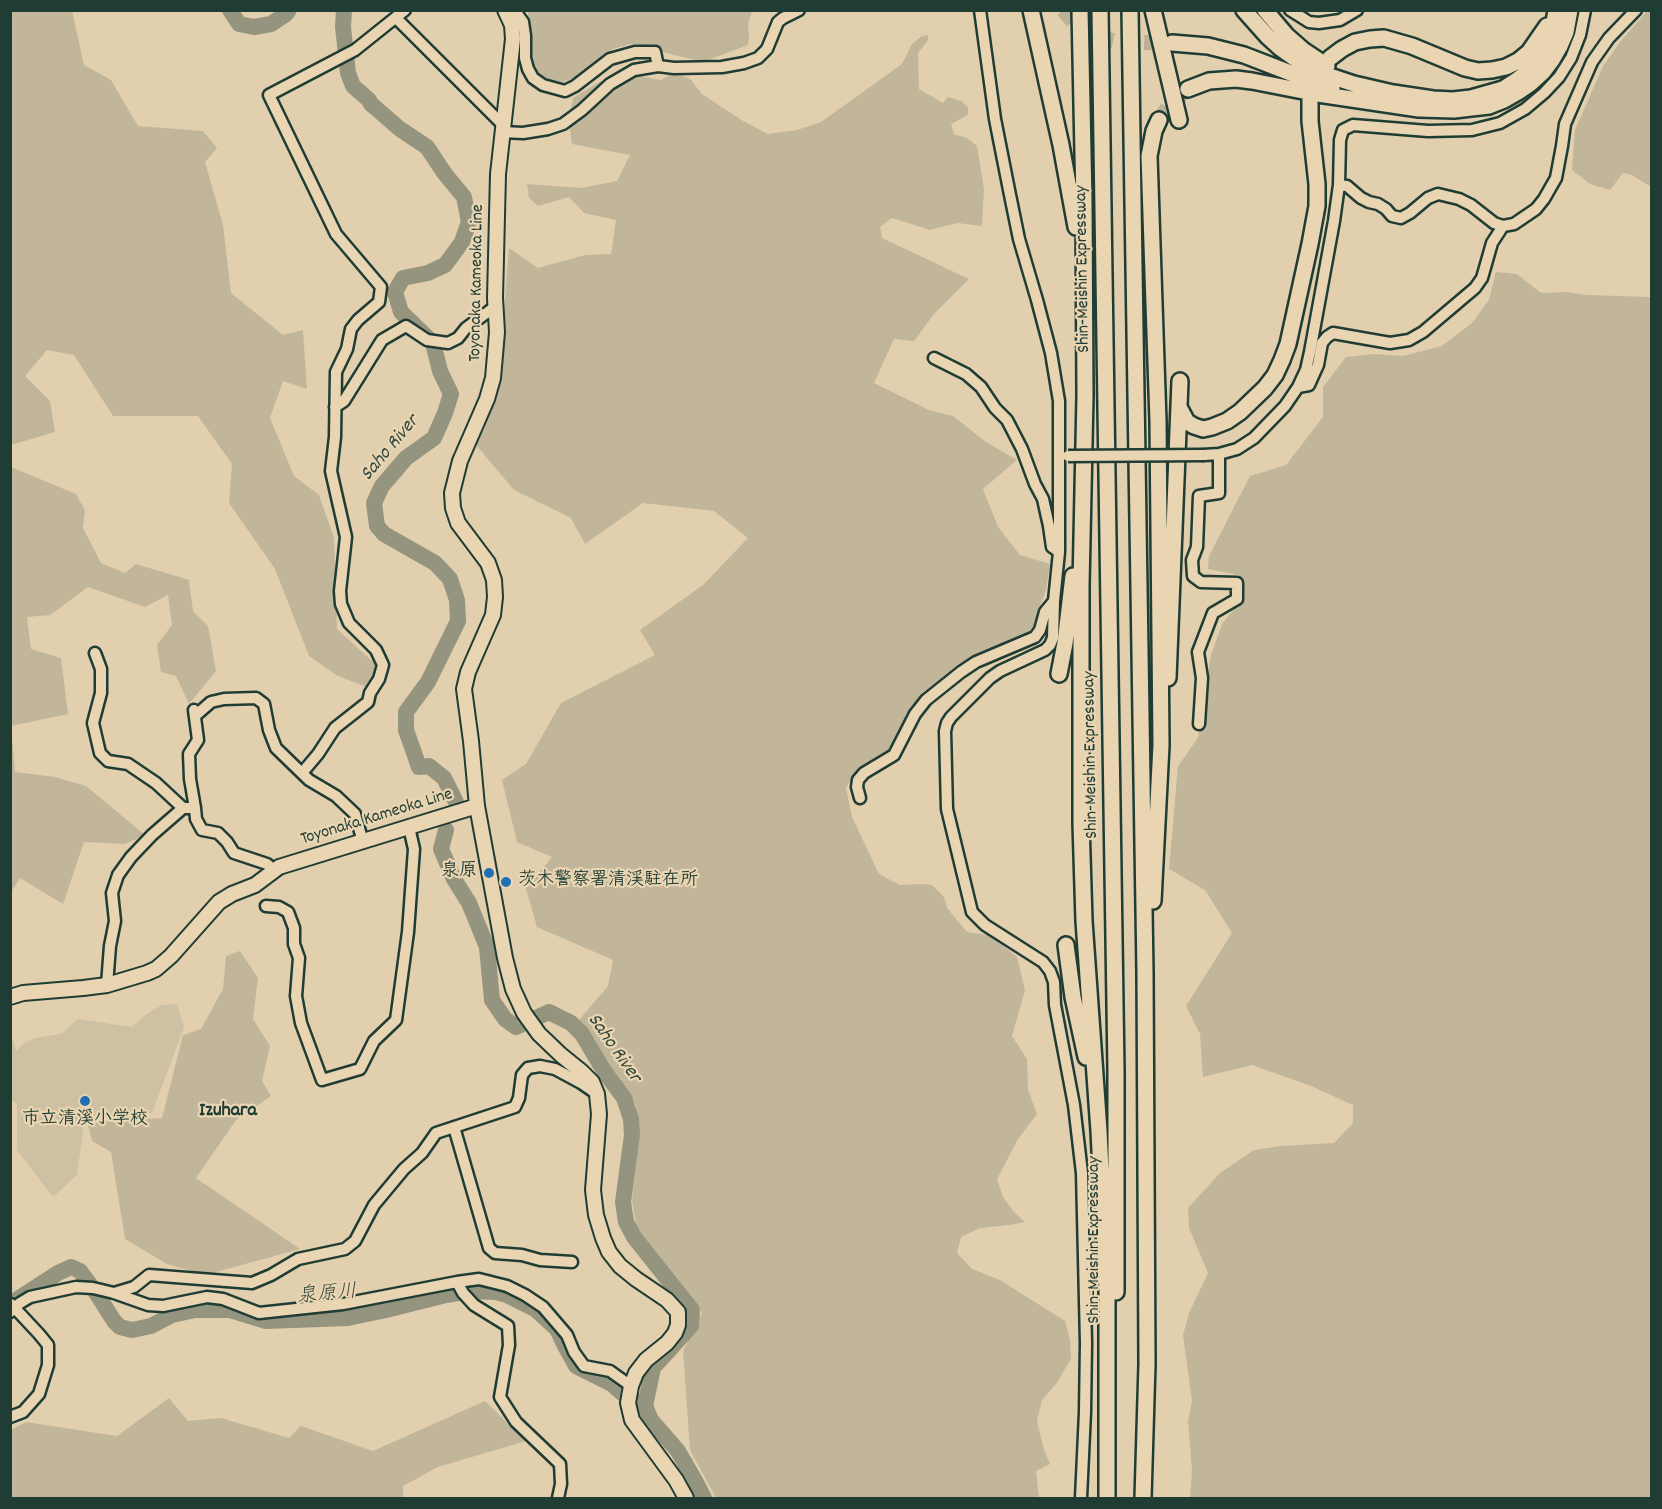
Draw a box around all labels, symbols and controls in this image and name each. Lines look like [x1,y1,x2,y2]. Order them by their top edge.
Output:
street label: Shin-Meishin Expressway [1072,185,1096,353]
street label: Toyonaka Kameoka Line [466,204,490,362]
water label: Saho River [356,411,426,487]
street label: Shin-Meishin Expressway [1080,671,1104,839]
street label: Toyonaka Kameoka Line [299,785,455,851]
place label: 泉原 [441,862,477,884]
marker: 泉原 [482,866,496,880]
place label: 茨木警察署清渓駐在所 [518,871,698,893]
marker: 茨木警察署清渓駐在所 [499,875,513,889]
water label: Saho River [581,1010,645,1088]
marker: 市立清溪小学校 [78,1094,92,1108]
district label: Izuhara [199,1100,257,1124]
place label: 市立清溪小学校 [22,1110,148,1132]
street label: Shin-Meishin Expressway [1085,1156,1107,1324]
water label: 泉原川 [296,1281,358,1311]

